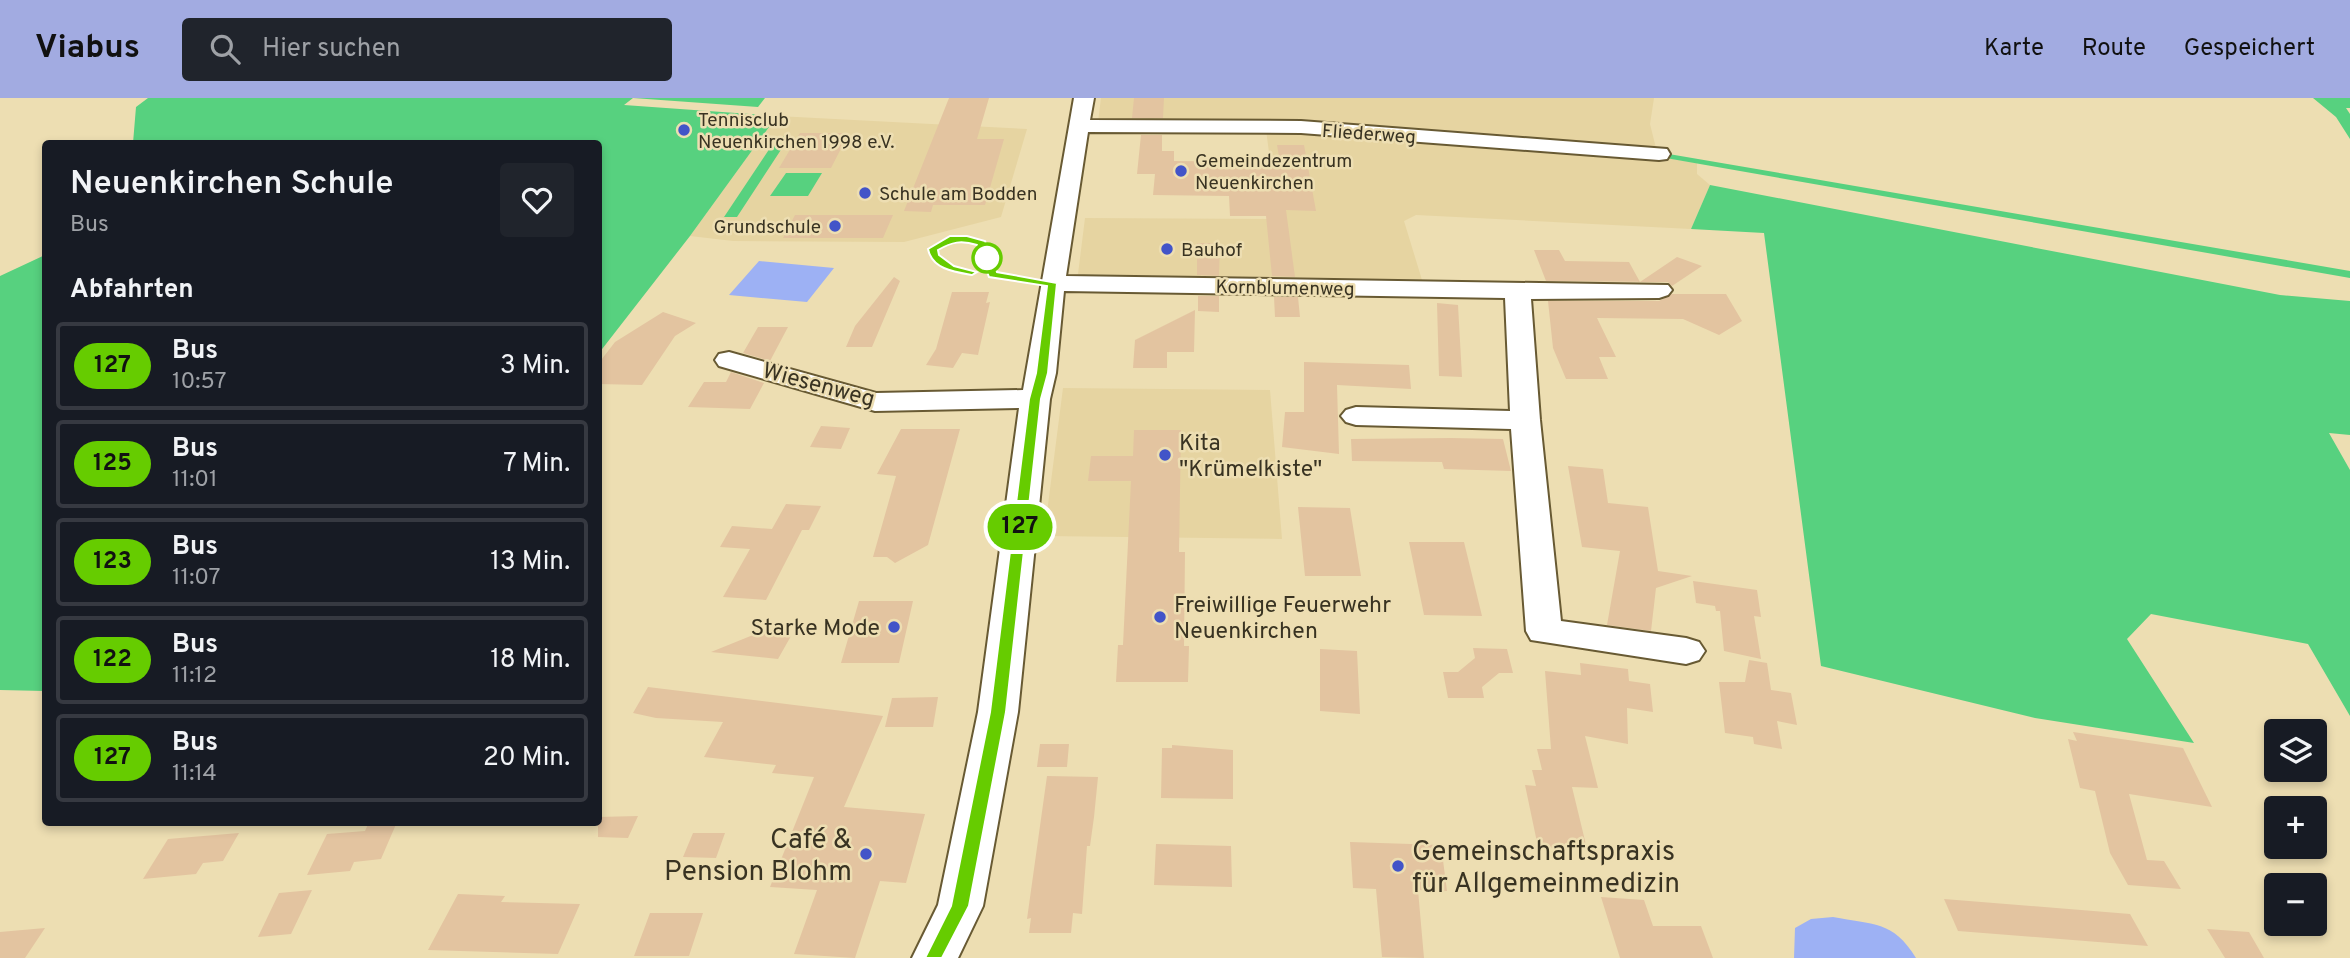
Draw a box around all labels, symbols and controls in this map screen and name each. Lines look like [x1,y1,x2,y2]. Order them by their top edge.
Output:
search box [182,18,672,81]
text: Viabus [35,28,140,70]
icon: search [206,30,244,68]
text: Hier suchen [262,33,401,66]
text: Karte [1984,34,2044,64]
text: Route [2082,34,2146,64]
text: Gespeichert [2184,34,2315,64]
place label: Tennisclub Neuenkirchen 1998 e.V. [698,109,895,155]
street label: Fliederweg [1321,120,1417,150]
marker: Tennisclub Neuenkirchen 1998 e.V. [676,122,692,138]
place label: Gemeindezentrum Neuenkirchen [1195,150,1352,196]
button: heart [500,163,574,237]
marker: Gemeindezentrum Neuenkirchen [1173,163,1189,179]
text: Neuenkirchen Schule [70,164,393,206]
place label: Schule am Bodden [879,183,1037,207]
marker: Schule am Bodden [857,185,873,201]
text: Bus [70,211,109,240]
place label: Grundschule [713,216,821,240]
marker: Grundschule [827,218,843,234]
place label: Bauhof [1181,239,1243,263]
marker: Bauhof [1159,241,1175,257]
unlabelled marker [972,243,1002,273]
text: Abfahrten [70,274,194,307]
street label: Kornblumenweg [1215,276,1355,302]
text: Bus [172,335,218,368]
text: 3 Min. [500,350,570,383]
text: 127 [94,351,131,381]
street label: Wiesenweg [759,358,878,415]
text: 10:57 [172,368,227,397]
place label: Kita "Krümelkiste" [1179,430,1322,485]
text: Bus [172,433,218,466]
marker: Kita "Krümelkiste" [1157,447,1173,463]
text: 7 Min. [503,448,570,481]
text: 125 [93,449,132,479]
text: 11:01 [172,466,218,495]
line badge: 127 [980,504,1060,550]
text: 127 [1002,512,1038,542]
text: Bus [172,531,218,564]
text: 13 Min. [490,546,570,579]
text: 123 [93,547,132,577]
text: 11:07 [172,564,220,593]
place label: Freiwillige Feuerwehr Neuenkirchen [1174,592,1391,647]
marker: Freiwillige Feuerwehr Neuenkirchen [1152,609,1168,625]
place label: Starke Mode [750,615,880,644]
marker: Starke Mode [886,619,902,635]
text: Bus [172,629,218,662]
text: 18 Min. [490,644,570,677]
text: 122 [93,645,132,675]
text: 11:12 [172,662,217,691]
map controls [2264,719,2327,936]
button: layers [2264,719,2327,782]
text: Bus [172,727,218,760]
text: 20 Min. [483,742,570,775]
text: 127 [94,743,131,773]
text: 11:14 [172,760,217,789]
button: + [2264,796,2327,859]
place label: Café & Pension Blohm [664,823,852,891]
place label: Gemeinschaftspraxis für Allgemeinmedizin [1412,835,1680,903]
marker: Café & Pension Blohm [858,846,874,862]
marker: Gemeinschaftspraxis für Allgemeinmedizin [1390,858,1406,874]
button: − [2264,873,2327,936]

